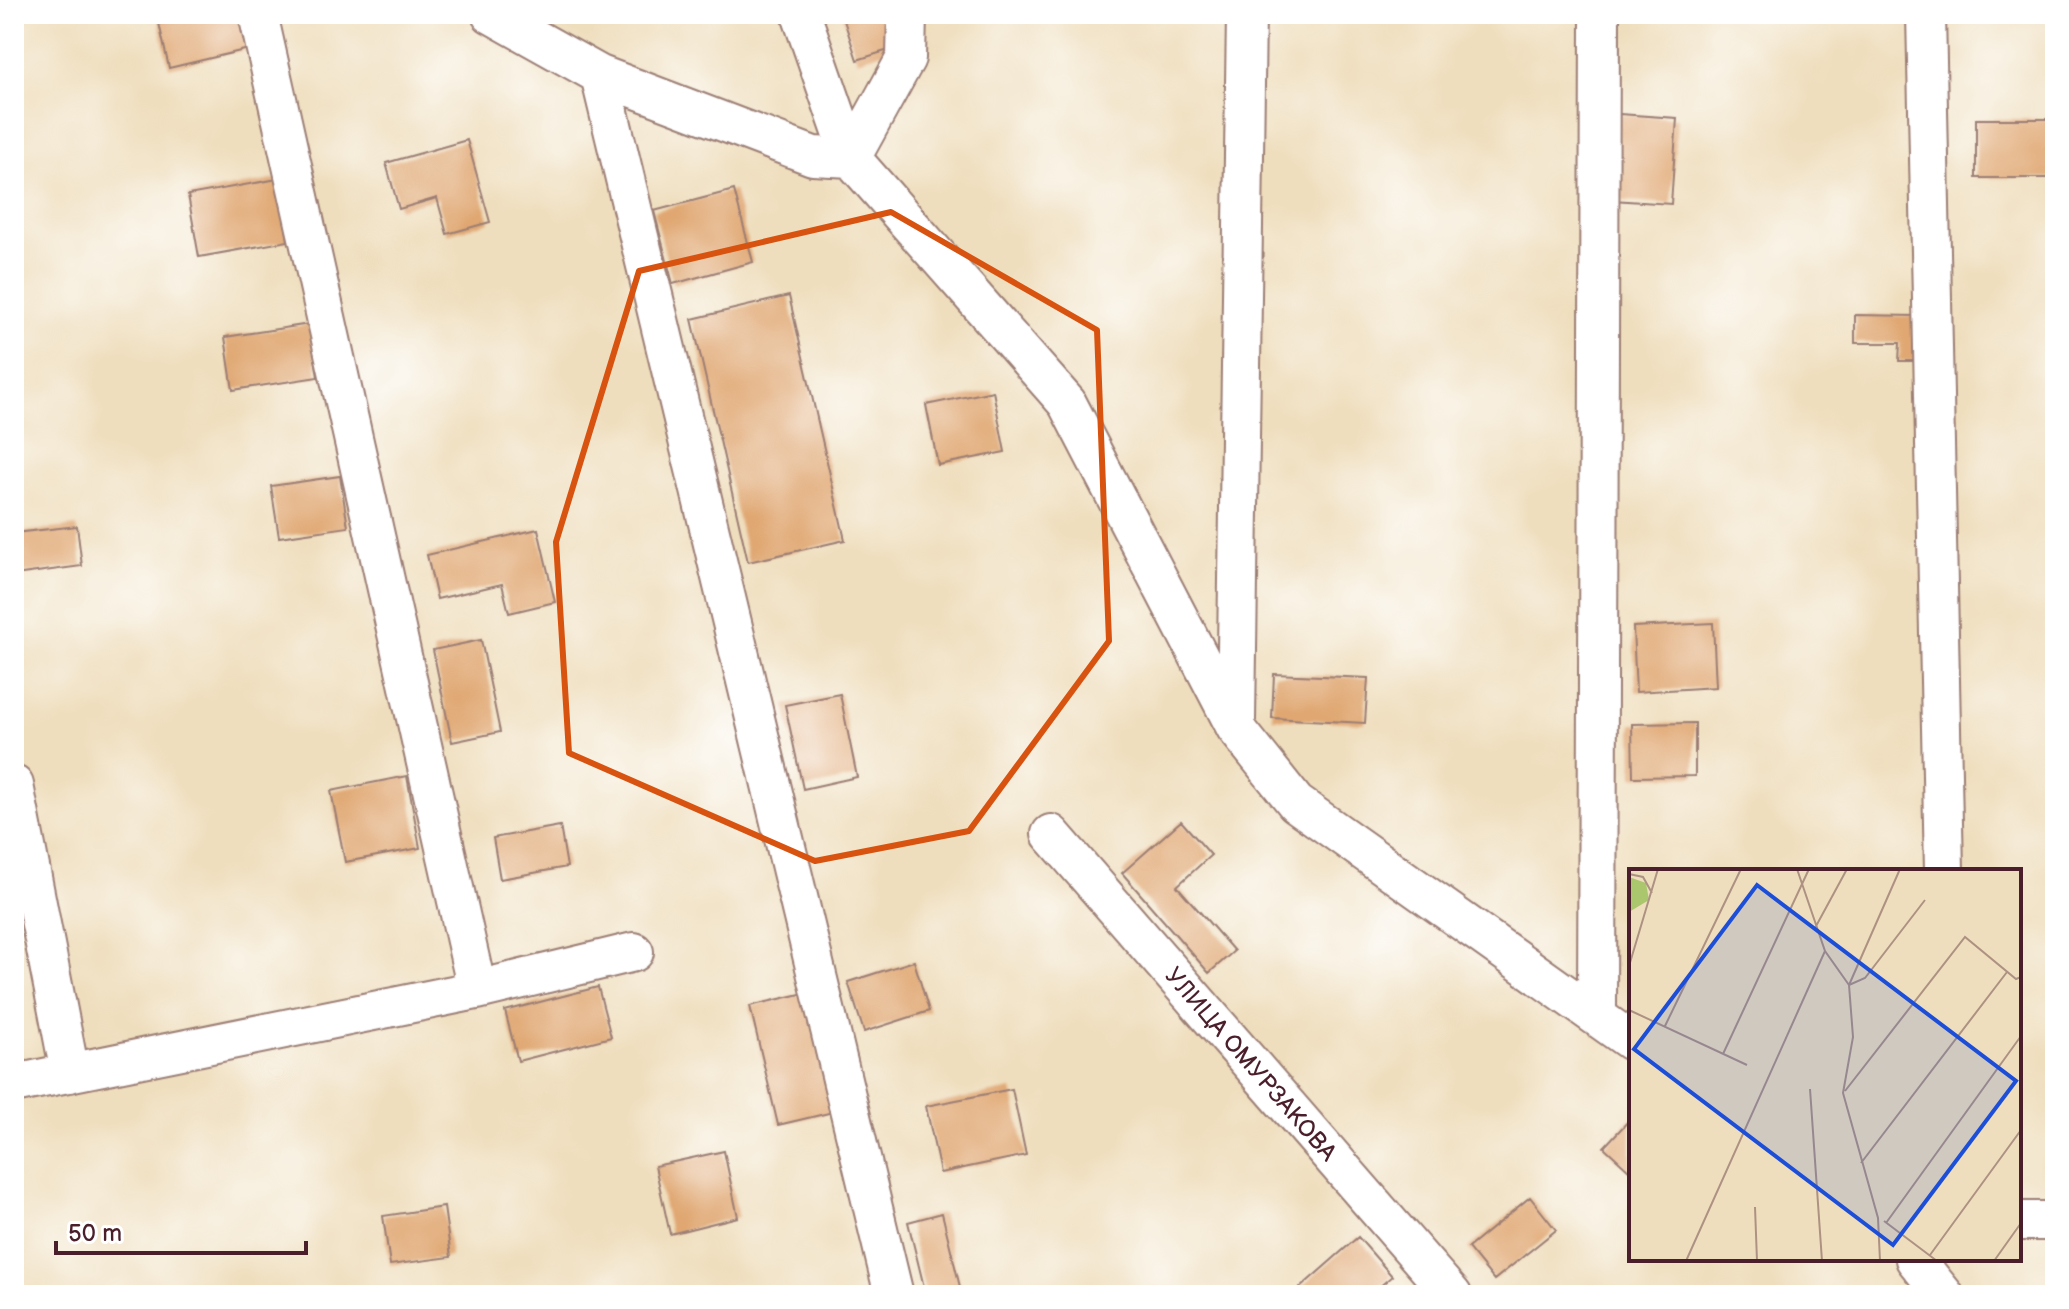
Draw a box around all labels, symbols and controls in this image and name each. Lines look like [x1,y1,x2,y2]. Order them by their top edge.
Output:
inset map [1629,869,2021,1261]
street label: УЛИЦА ОМУРЗАКОВА [1159,962,1343,1167]
scale bar [56,1205,306,1255]
text: 50 m [68,1219,122,1248]

